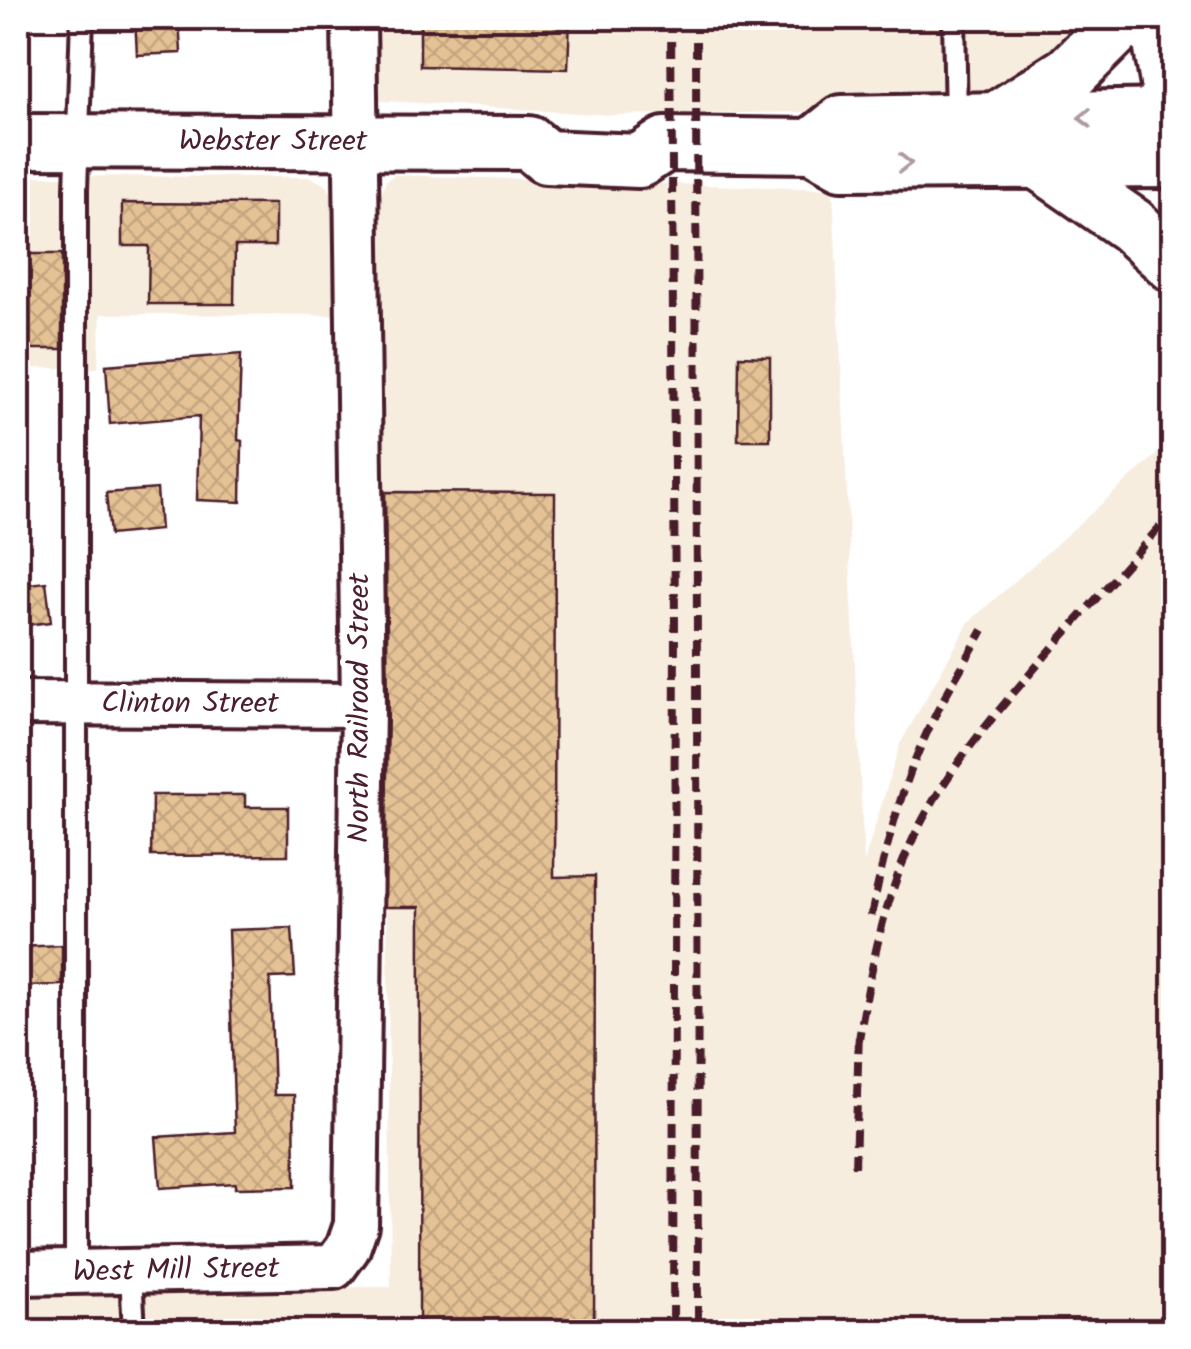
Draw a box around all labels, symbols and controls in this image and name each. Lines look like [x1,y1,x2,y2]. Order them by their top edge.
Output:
one-way arrow [1077,107,1092,129]
street label: Webster Street [179,118,368,166]
one-way arrow [898,152,914,173]
street label: North Railroad Street [336,572,384,843]
street label: Clinton Street [101,680,279,728]
street label: West Mill Street [72,1245,280,1297]

